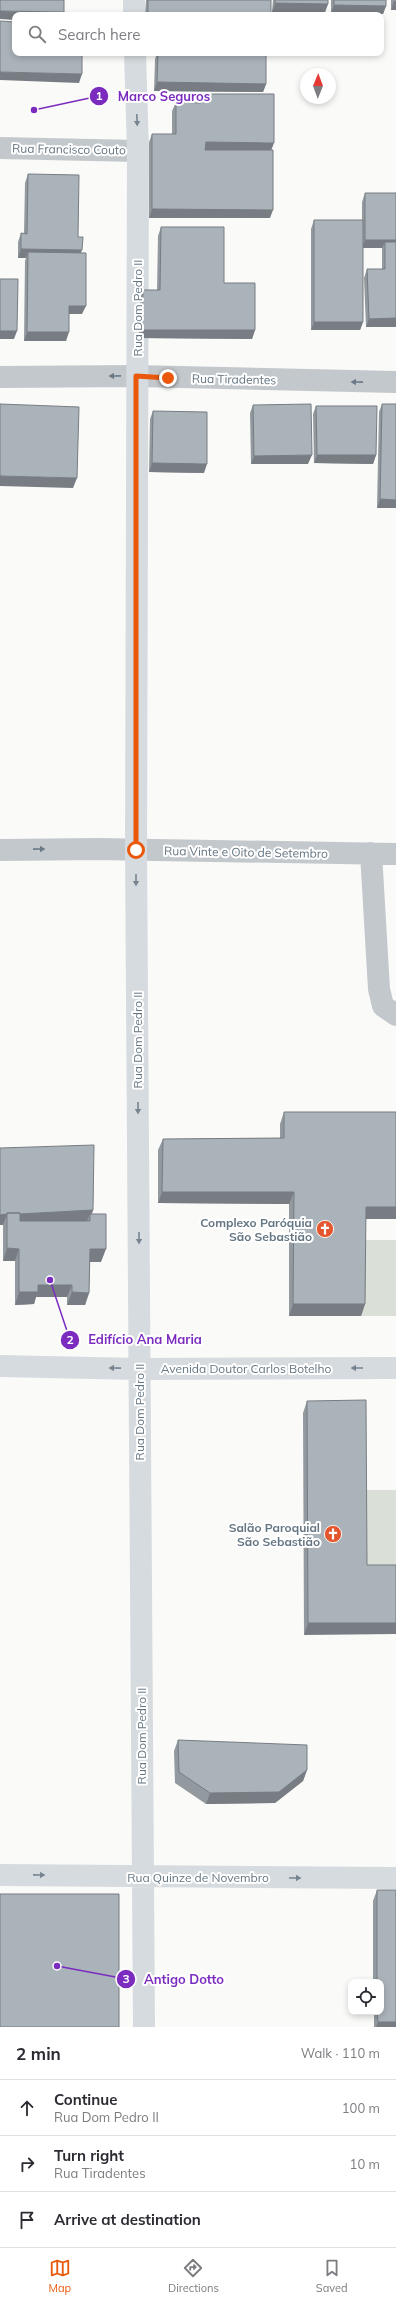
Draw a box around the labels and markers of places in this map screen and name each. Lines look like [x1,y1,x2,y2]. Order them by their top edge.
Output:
callout: Marco Seguros [89,84,218,109]
place label: Complexo Paróquia São Sebastião [200,1215,312,1244]
church icon: Complexo Paróquia São Sebastião [315,1219,335,1239]
callout: Edifício Ana Maria [60,1327,210,1352]
place label: Salão Paroquial São Sebastião [229,1520,320,1549]
church icon: Salão Paroquial São Sebastião [323,1524,343,1544]
callout: Antigo Dotto [116,1967,232,1992]

